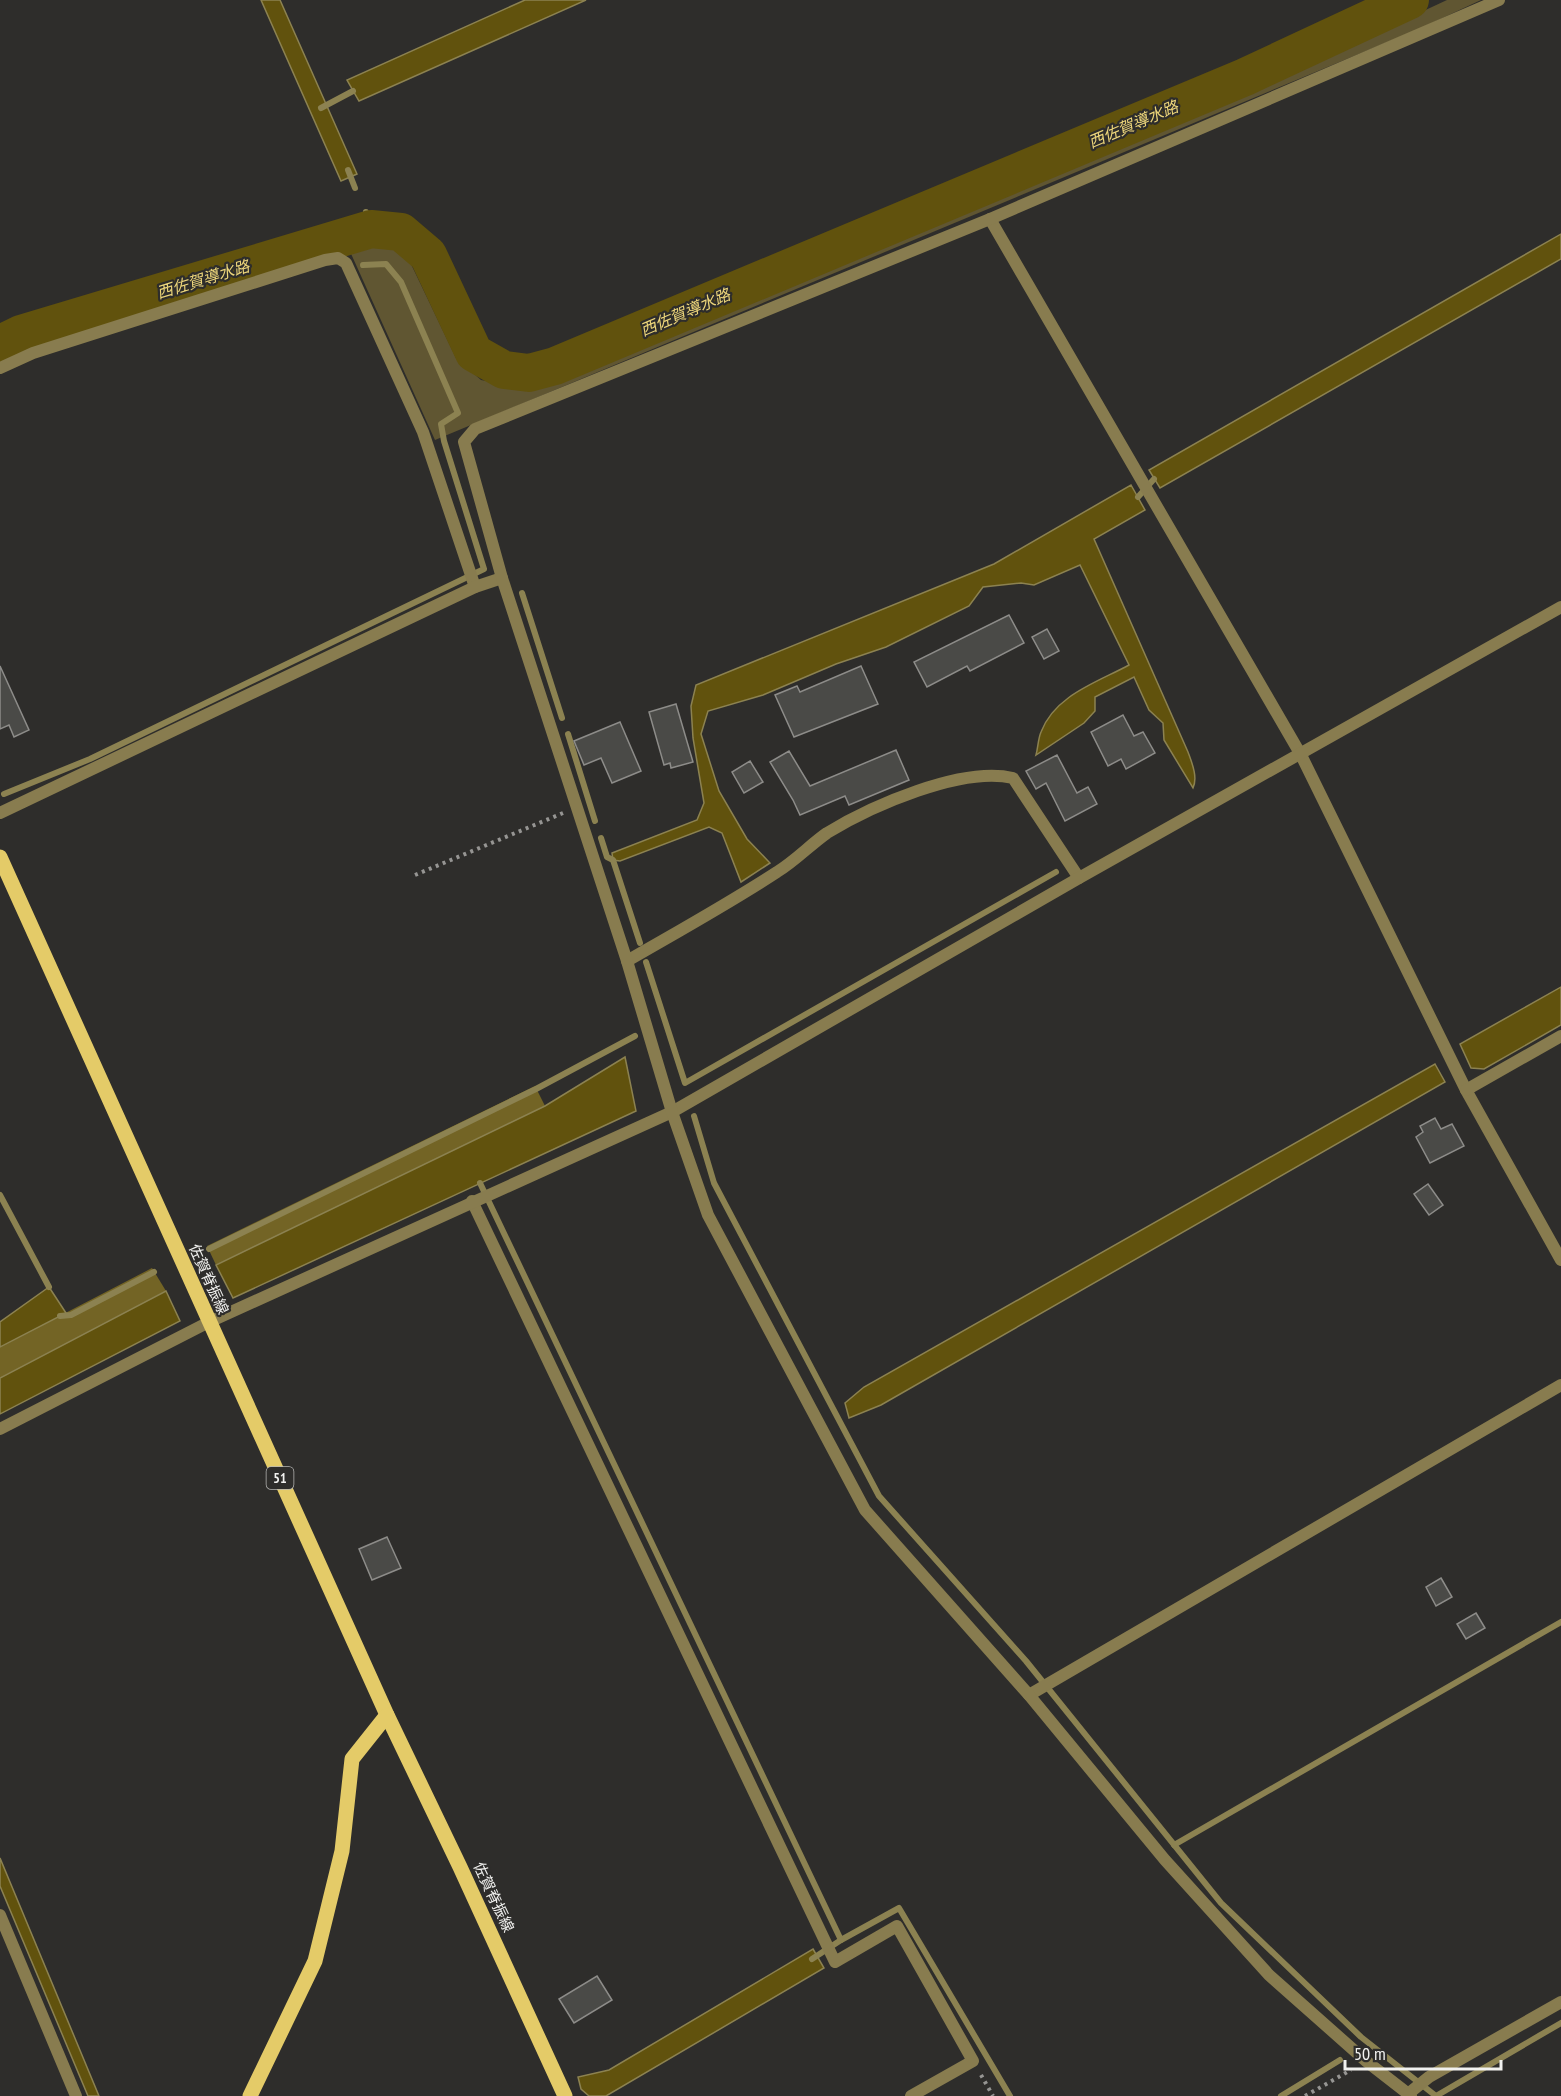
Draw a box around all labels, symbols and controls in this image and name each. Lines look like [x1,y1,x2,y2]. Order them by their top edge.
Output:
water label: 西佐賀導水路 [1085,95,1183,152]
water label: 西佐賀導水路 [154,255,254,303]
water label: 西佐賀導水路 [637,283,735,340]
street label: 佐賀脊振線 [185,1241,233,1317]
road number: 51 [266,1467,294,1489]
street label: 佐賀脊振線 [470,1859,518,1935]
scale bar [1345,2033,1501,2071]
text: 50 m [1354,2042,1386,2065]

